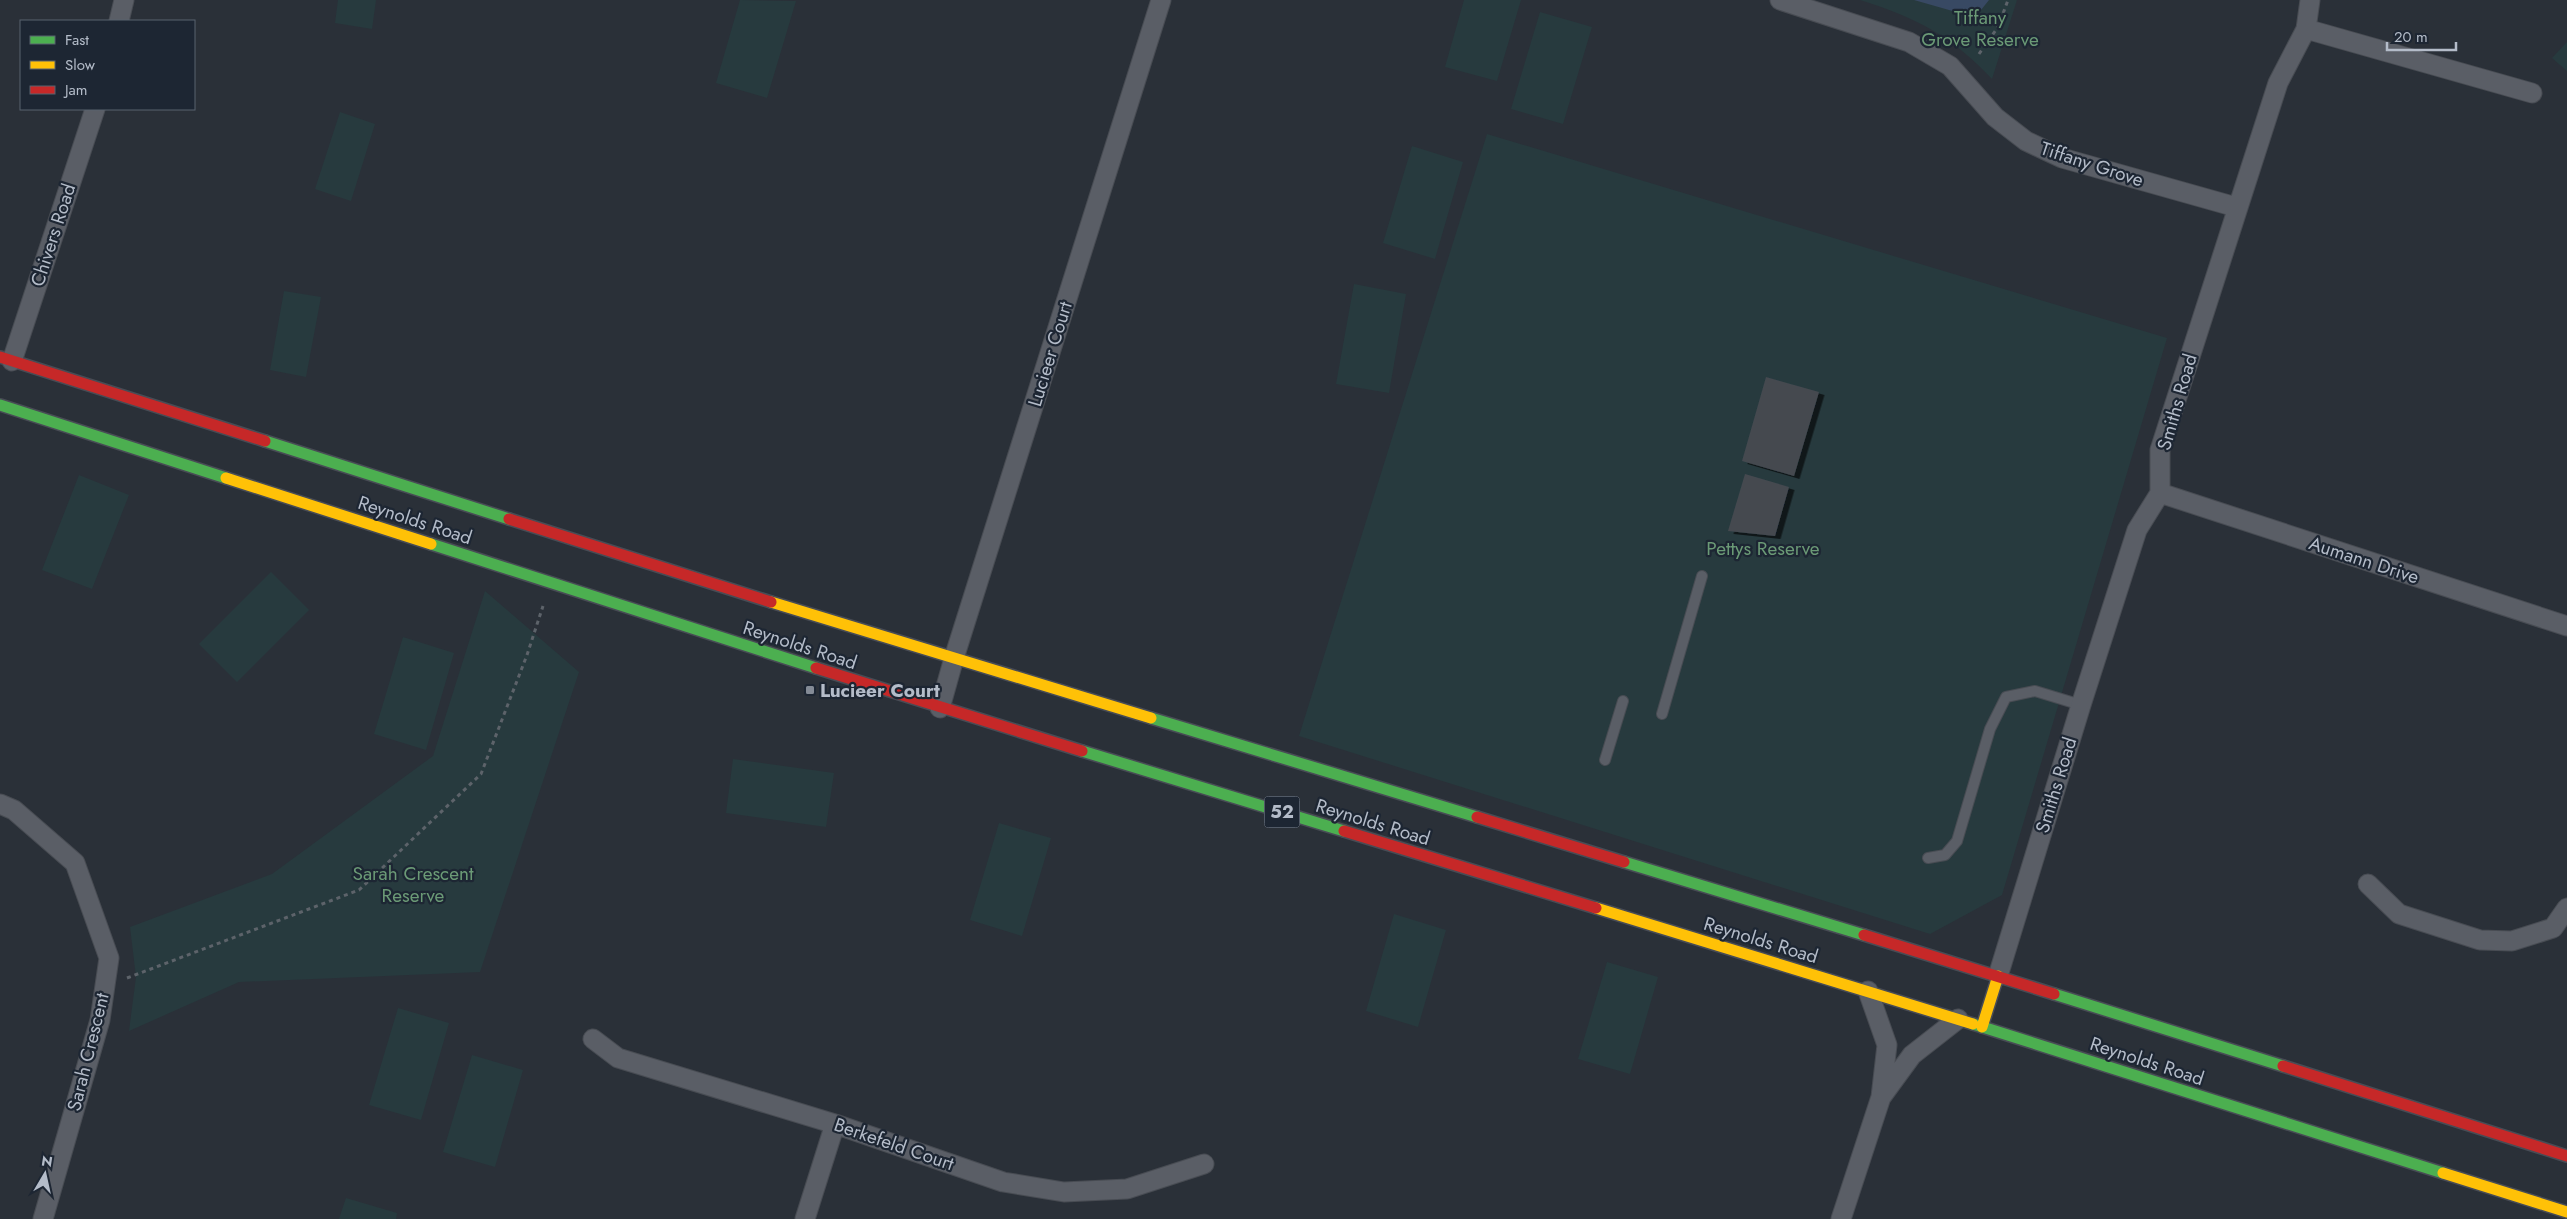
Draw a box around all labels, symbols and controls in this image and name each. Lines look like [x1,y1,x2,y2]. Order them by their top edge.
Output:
park label: Tiffany Grove Reserve [1921,4,2039,53]
legend [20,20,195,110]
scale bar [2387,20,2456,52]
text: 20 m [2394,26,2428,48]
text: Fast [65,29,89,51]
text: Slow [65,54,96,76]
text: Jam [63,79,88,101]
street label: Tiffany Grove [2037,135,2147,193]
street label: Chivers Road [24,180,82,290]
street label: Lucieer Court [1021,298,1079,410]
street label: Smiths Road [2150,351,2204,453]
street label: Reynolds Road [355,489,475,551]
street label: Aumann Drive [2306,530,2423,591]
park label: Pettys Reserve [1706,535,1820,562]
street label: Reynolds Road [740,614,860,676]
place label: Lucieer Court [820,677,940,704]
marker: Lucieer Court [804,684,816,696]
street label: Smiths Road [2029,734,2083,836]
street label: Reynolds Road [1312,792,1434,852]
road number: 52 [1264,796,1300,828]
park label: Sarah Crescent Reserve [353,860,474,909]
street label: Reynolds Road [1700,910,1822,970]
street label: Sarah Crescent [60,990,116,1114]
street label: Reynolds Road [2087,1030,2207,1092]
street label: Berkefeld Court [830,1111,958,1177]
north arrow [20,1149,70,1199]
text: N [40,1150,54,1172]

